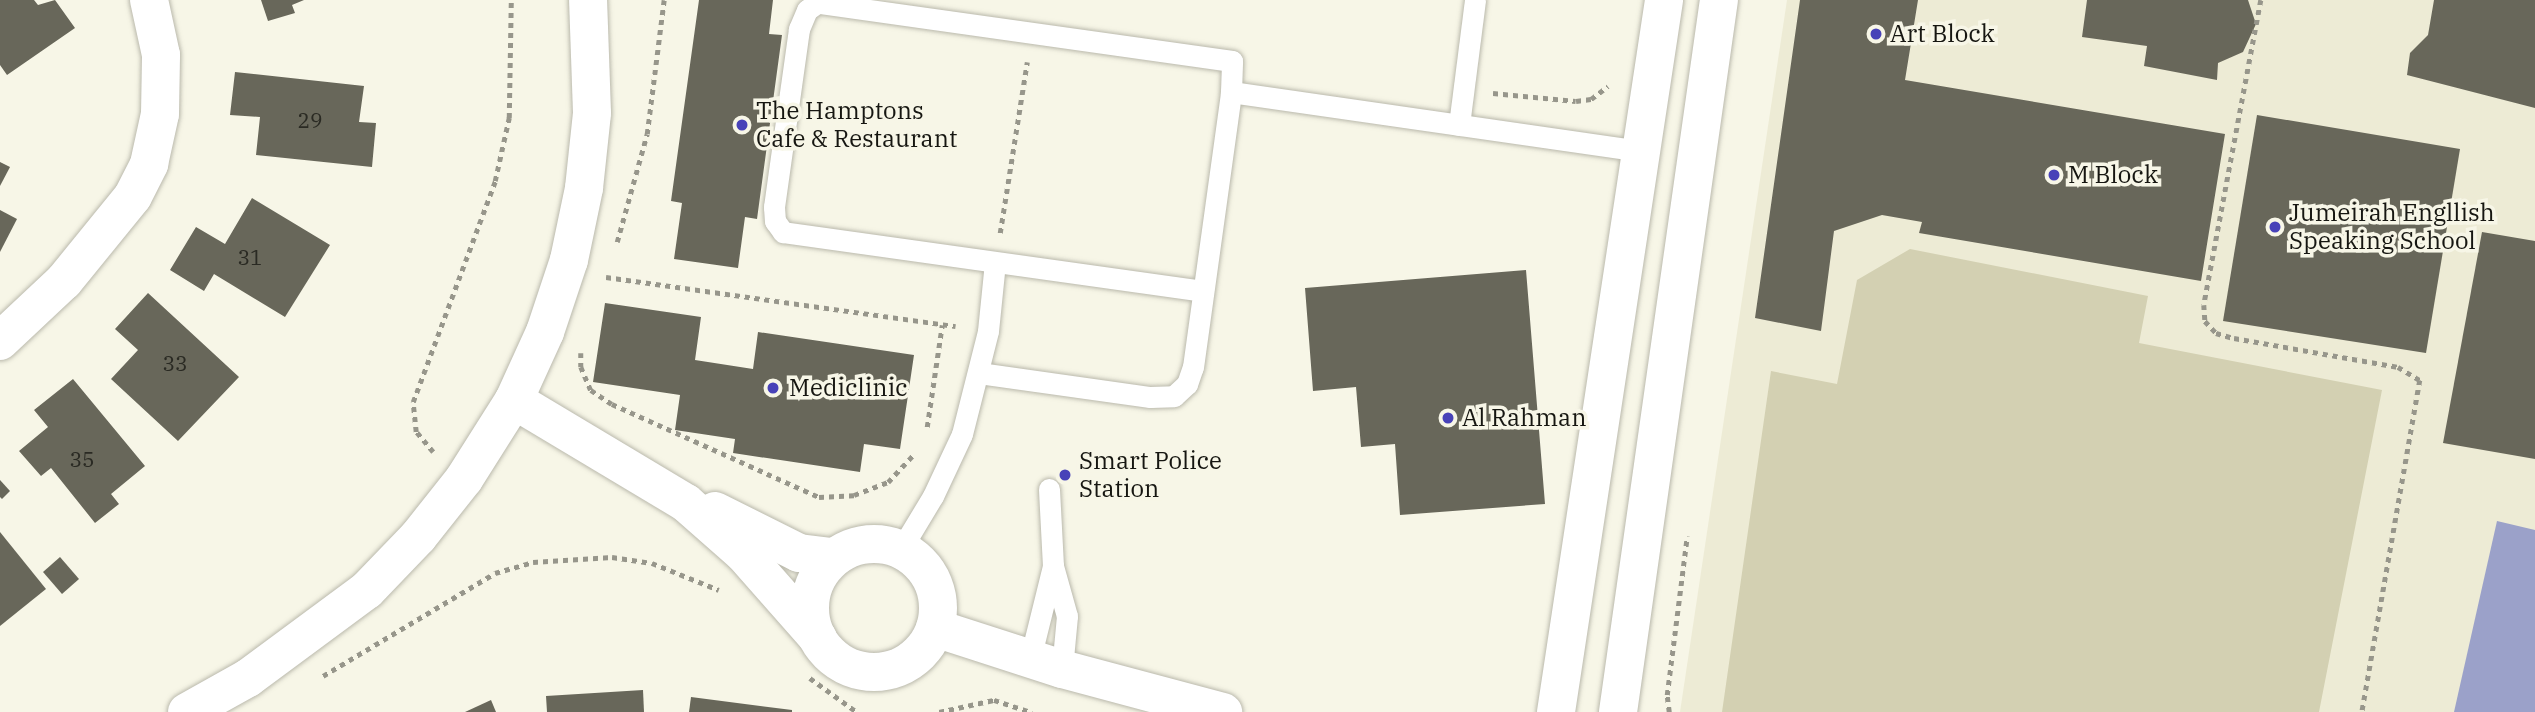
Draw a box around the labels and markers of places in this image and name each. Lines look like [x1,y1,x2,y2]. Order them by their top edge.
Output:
place label: Art Block [1890,20,1995,48]
marker: Art Block [1868,26,1884,42]
place label: The Hamptons Cafe & Restaurant [756,97,957,153]
marker: The Hamptons Cafe & Restaurant [734,117,750,133]
place label: M Block [2068,161,2158,189]
marker: M Block [2046,167,2062,183]
place label: Jumeirah Engllish Speaking School [2289,199,2495,255]
marker: Jumeirah Engllish Speaking School [2267,219,2283,235]
place label: Mediclinic [789,374,908,402]
marker: Mediclinic [763,378,783,398]
place label: Al Rahman [1462,404,1587,432]
marker: Al Rahman [1440,410,1456,426]
place label: Smart Police Station [1079,447,1222,503]
marker: Smart Police Station [1057,467,1073,483]

